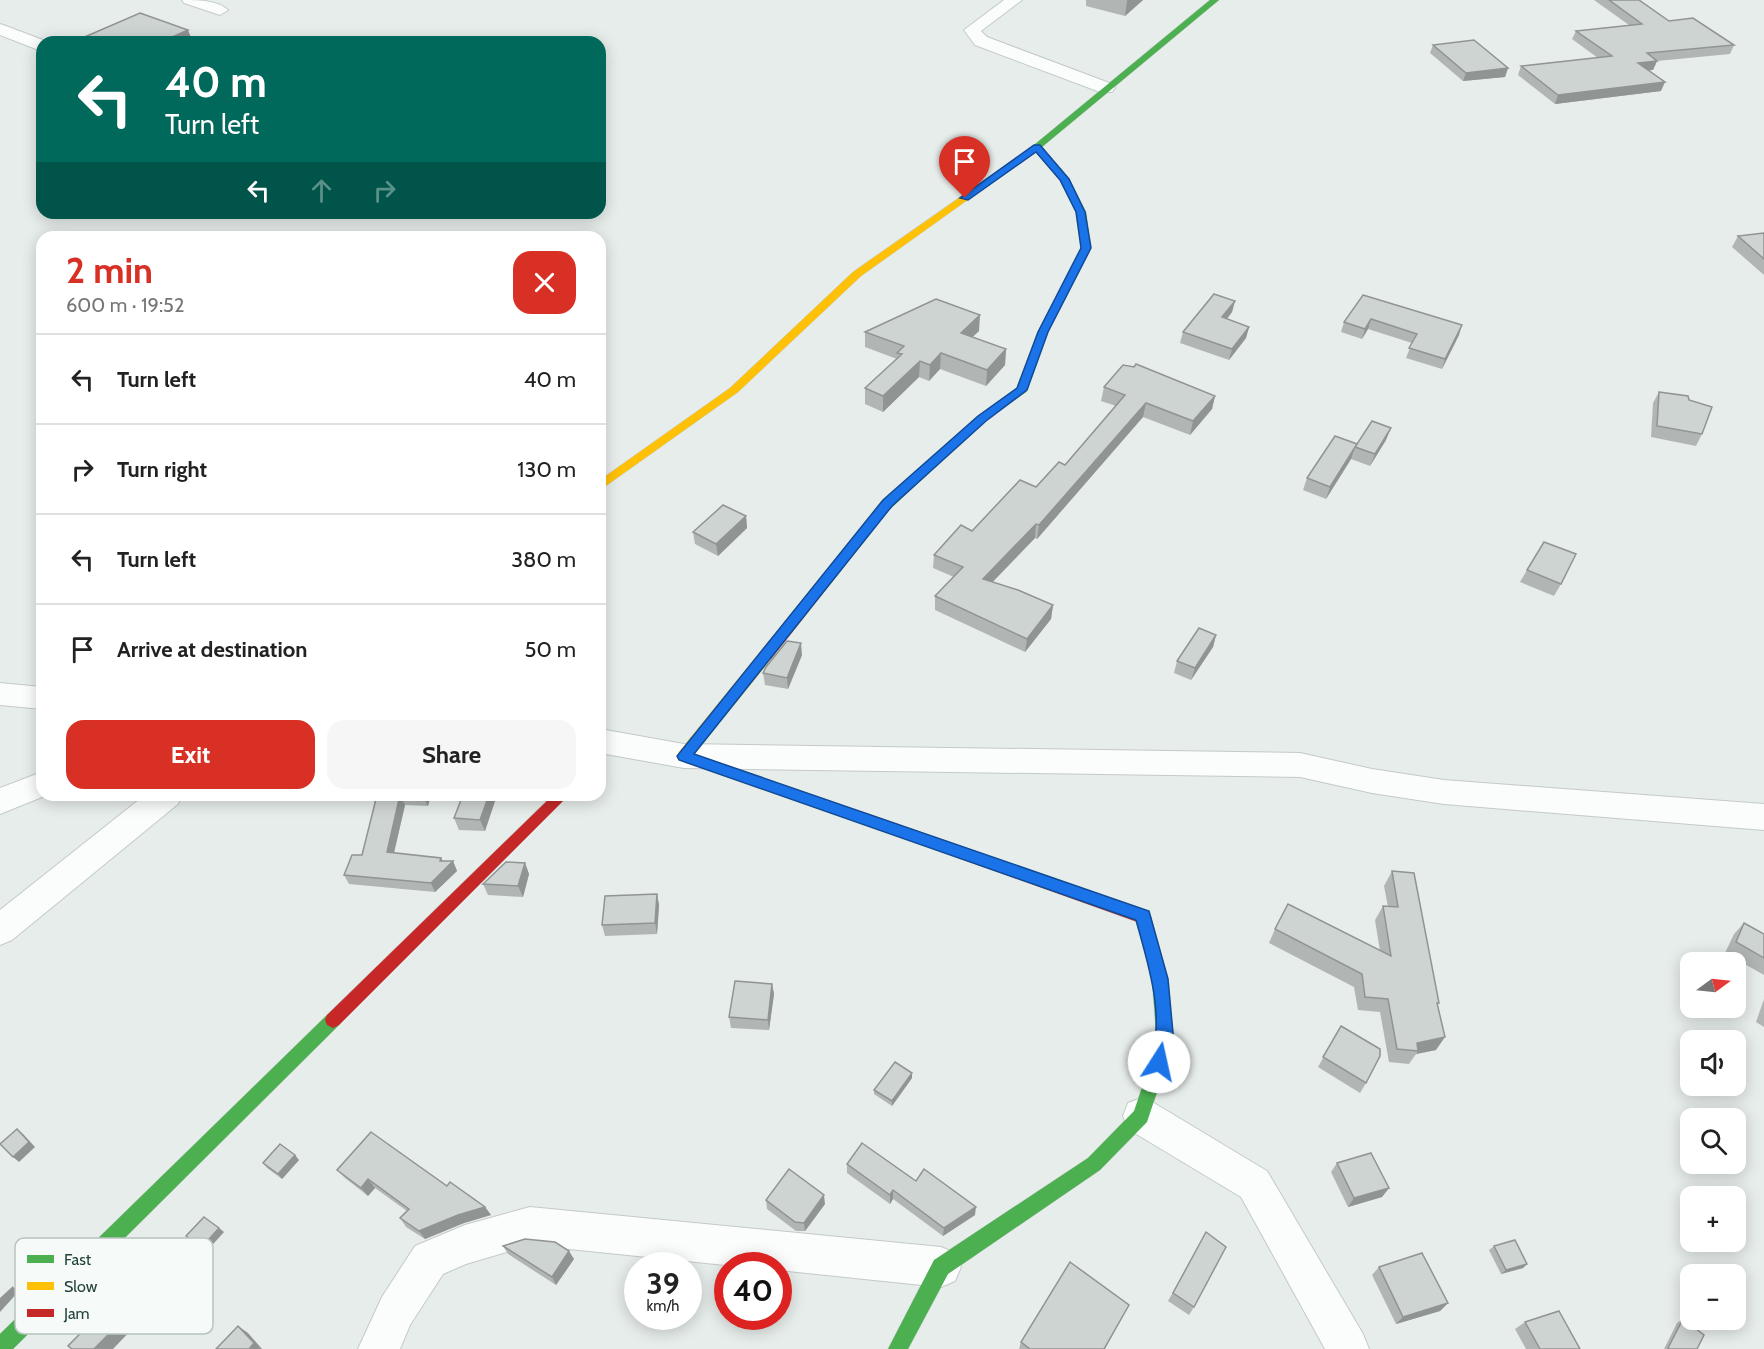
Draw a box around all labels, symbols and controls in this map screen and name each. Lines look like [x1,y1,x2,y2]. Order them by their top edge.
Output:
text: 40 m [165,56,267,108]
icon: left [66,60,144,138]
text: Turn left [165,108,259,141]
pin [939,136,990,198]
icon: arrive [948,145,981,178]
icon: left [242,174,275,207]
icon: ahead [305,174,338,207]
icon: right [368,174,401,207]
text: 2 min [66,248,153,292]
button: close [513,251,576,314]
text: 600 m · 19:52 [66,293,184,317]
icon: left [66,363,99,396]
text: Turn left [117,366,196,393]
text: 40 m [524,366,576,393]
icon: right [66,453,99,486]
text: Turn right [117,456,207,483]
text: 130 m [517,456,576,483]
icon: left [66,543,99,576]
text: Turn left [117,546,196,573]
text: 380 m [511,546,576,573]
icon: arrive [66,633,99,666]
text: Arrive at destination [117,636,307,663]
text: 50 m [524,636,576,663]
button: Exit [66,720,315,789]
button: Share [327,720,576,789]
north arrow [1680,952,1746,1018]
map controls [1680,952,1746,1330]
position arrow [1127,1030,1191,1094]
button: sound [1680,1030,1746,1096]
button: search [1680,1108,1746,1174]
button: + [1680,1186,1746,1252]
legend [15,1238,213,1334]
text: Fast [64,1250,92,1269]
speed limit sign: 40 [714,1252,792,1330]
button: − [1680,1264,1746,1330]
text: 39 [646,1265,680,1302]
text: Slow [64,1277,98,1296]
text: km/h [647,1297,679,1315]
text: Jam [63,1304,90,1323]

